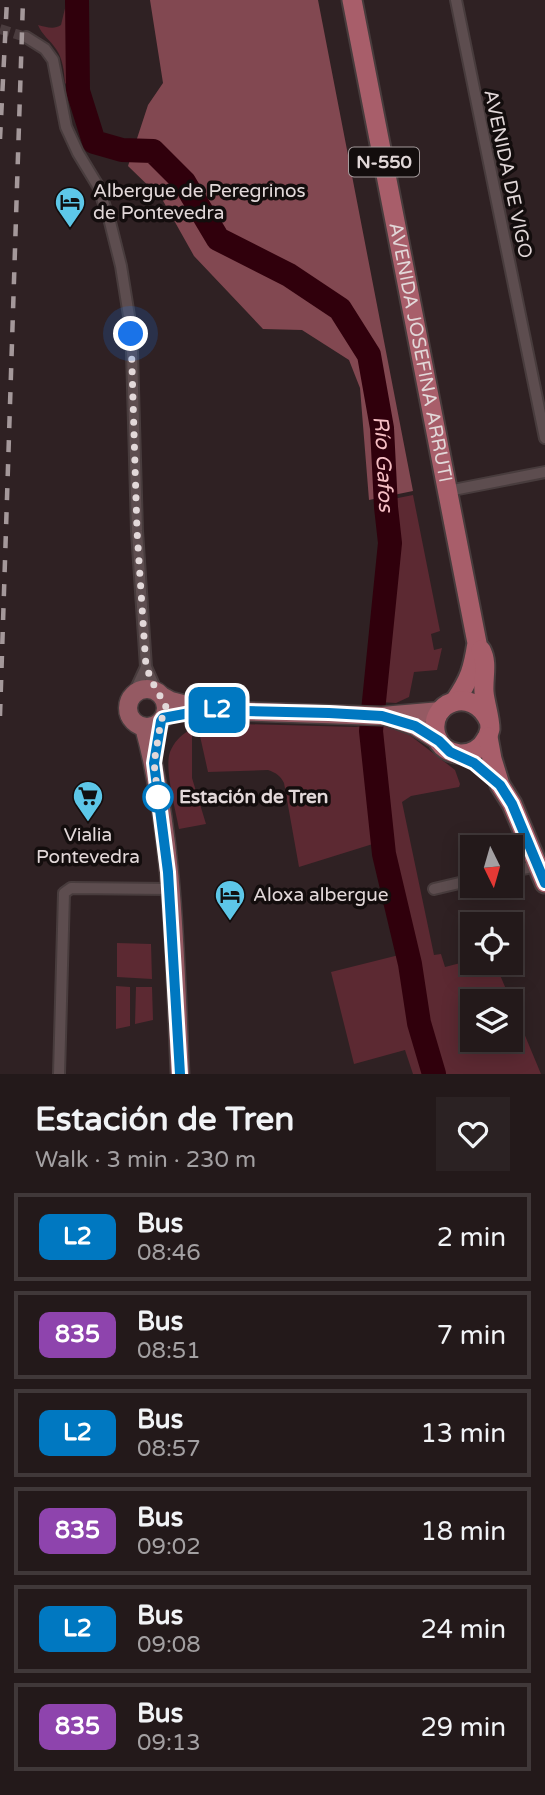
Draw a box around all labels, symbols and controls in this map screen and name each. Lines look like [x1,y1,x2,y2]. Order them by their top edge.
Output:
street label: AVENIDA DE VIGO [479,88,537,260]
road number: N-550 [349,148,419,176]
place label: Albergue de Peregrinos de Pontevedra [93,180,306,224]
hotel icon: Albergue de Peregrinos de Pontevedra [53,185,87,229]
street label: AVENIDA JOSEFINA ARRUTI [384,220,457,484]
your location [113,316,148,351]
water label: Río Gafos [368,414,399,514]
line badge: L2 [186,687,248,733]
text: L2 [203,695,231,724]
supermarket icon: Vialia Pontevedra [71,779,105,823]
marker: Estación de Tren [143,782,173,812]
place label: Estación de Tren [179,786,328,808]
place label: Vialia Pontevedra [36,824,140,868]
north arrow [460,835,523,898]
map controls [460,835,523,1052]
hotel icon: Aloxa albergue [213,878,247,922]
place label: Aloxa albergue [253,884,388,906]
button: locate [460,912,523,975]
button: layers [460,989,523,1052]
button: heart [436,1097,510,1171]
text: Estación de Tren [35,1100,294,1139]
text: Walk · 3 min · 230 m [35,1146,256,1174]
text: Bus [137,1208,183,1239]
text: L2 [63,1222,92,1251]
text: 2 min [437,1222,506,1253]
text: 08:46 [137,1239,201,1267]
text: Bus [137,1306,183,1337]
text: 835 [55,1320,100,1349]
text: 7 min [437,1320,506,1351]
text: 08:51 [137,1337,201,1365]
text: Bus [137,1404,183,1435]
text: L2 [63,1418,92,1447]
text: 13 min [420,1418,506,1449]
text: 08:57 [137,1435,201,1463]
text: Bus [137,1502,183,1533]
text: 835 [55,1516,100,1545]
text: 18 min [420,1516,506,1547]
text: 09:02 [137,1533,201,1561]
text: Bus [137,1600,183,1631]
text: L2 [63,1614,92,1643]
text: 24 min [420,1614,506,1645]
text: 09:08 [137,1631,201,1659]
text: Bus [137,1698,183,1729]
text: 835 [55,1712,100,1741]
text: 29 min [420,1712,506,1743]
text: 09:13 [137,1729,201,1757]

